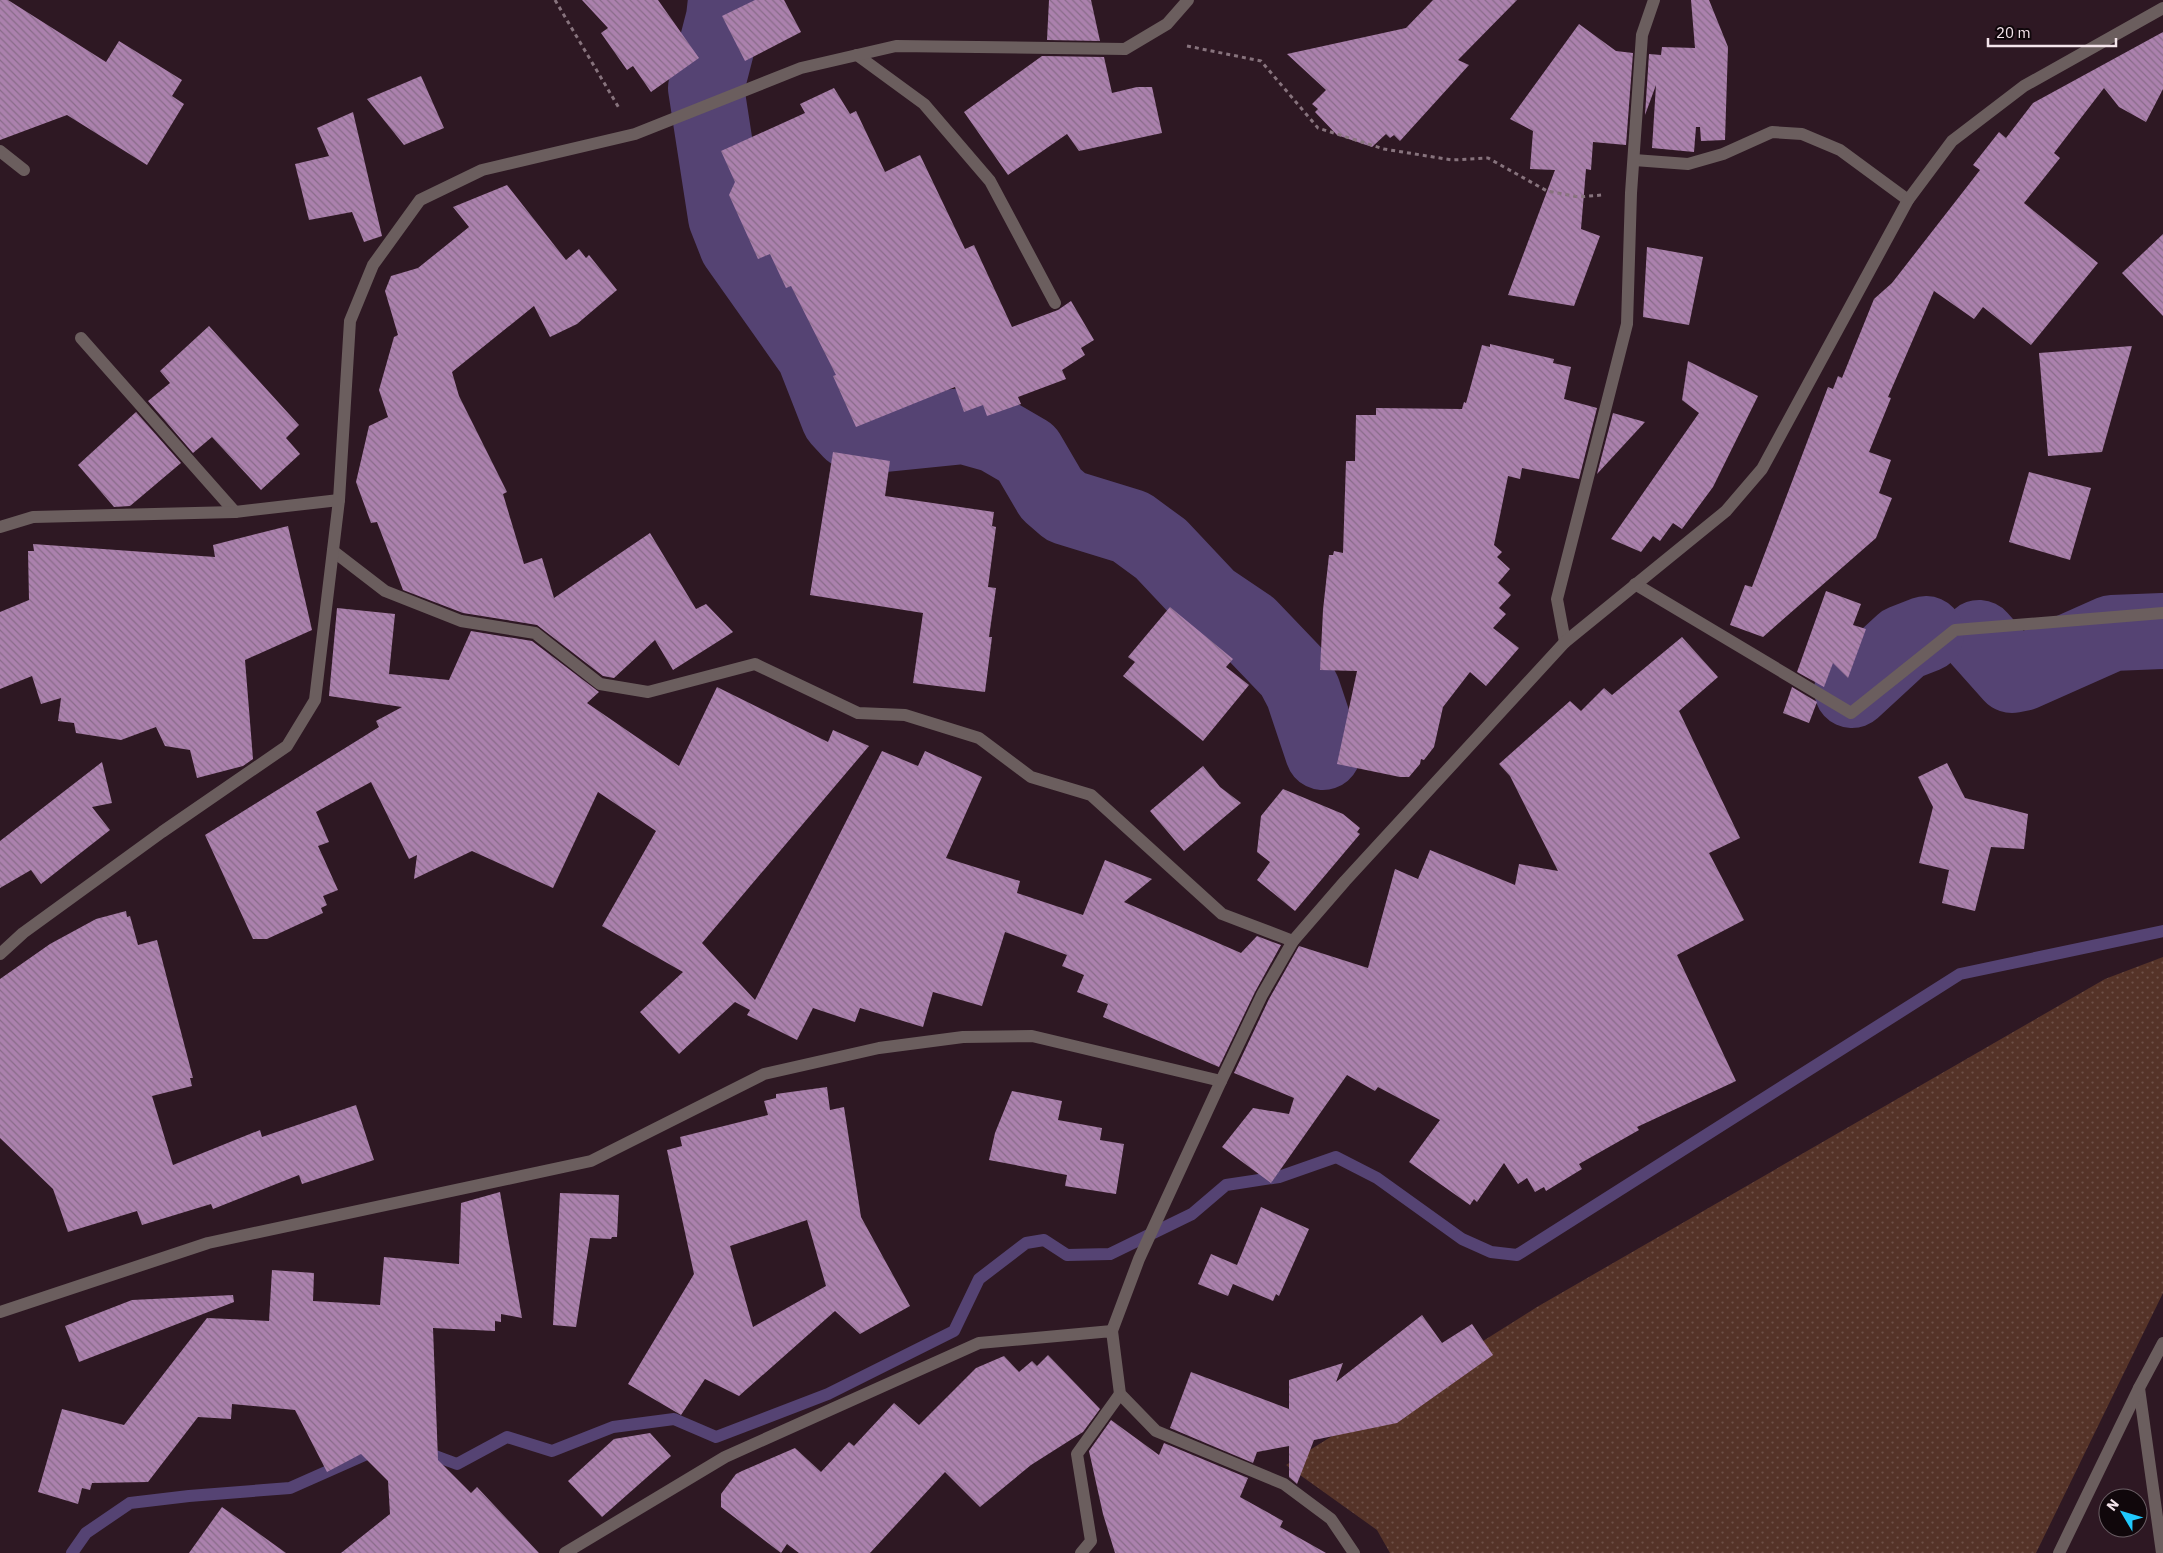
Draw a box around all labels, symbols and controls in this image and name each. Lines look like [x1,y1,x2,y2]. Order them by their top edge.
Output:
scale bar [1988,15,2116,47]
text: 20 m [1996,23,2031,42]
north arrow [2098,1488,2148,1538]
text: N [2103,1495,2123,1515]

